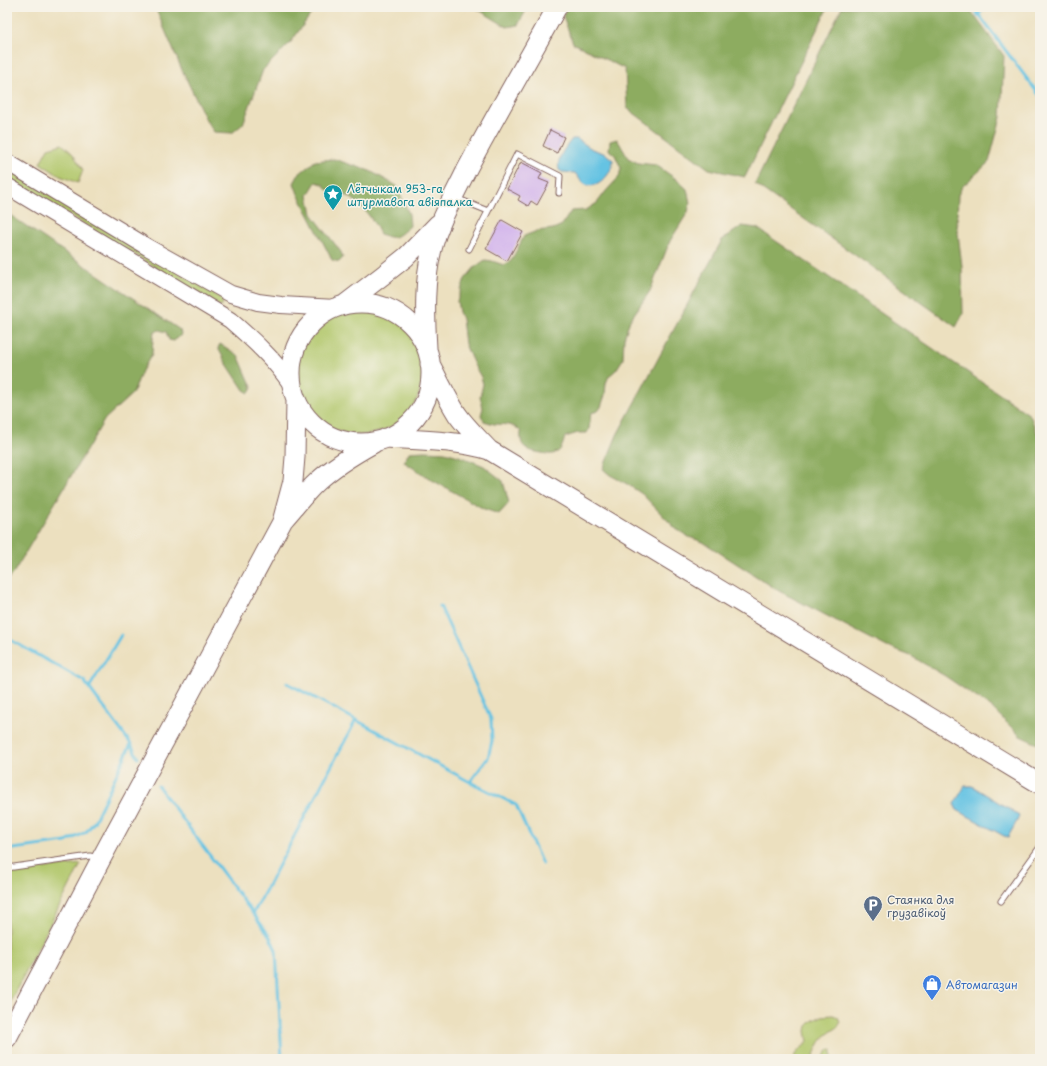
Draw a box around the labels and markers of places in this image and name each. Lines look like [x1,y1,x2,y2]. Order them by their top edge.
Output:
place label: Лётчыкам 953-га штурмавога авіяпалка [347,180,473,210]
place icon: Лётчыкам 953-га штурмавога авіяпалка [322,183,344,211]
place label: Стаянка для грузавікоў [887,891,954,921]
parking icon: Стаянка для грузавікоў [862,894,884,922]
shop icon: Автомагазин [921,973,943,1001]
place label: Автомагазин [946,976,1018,993]

